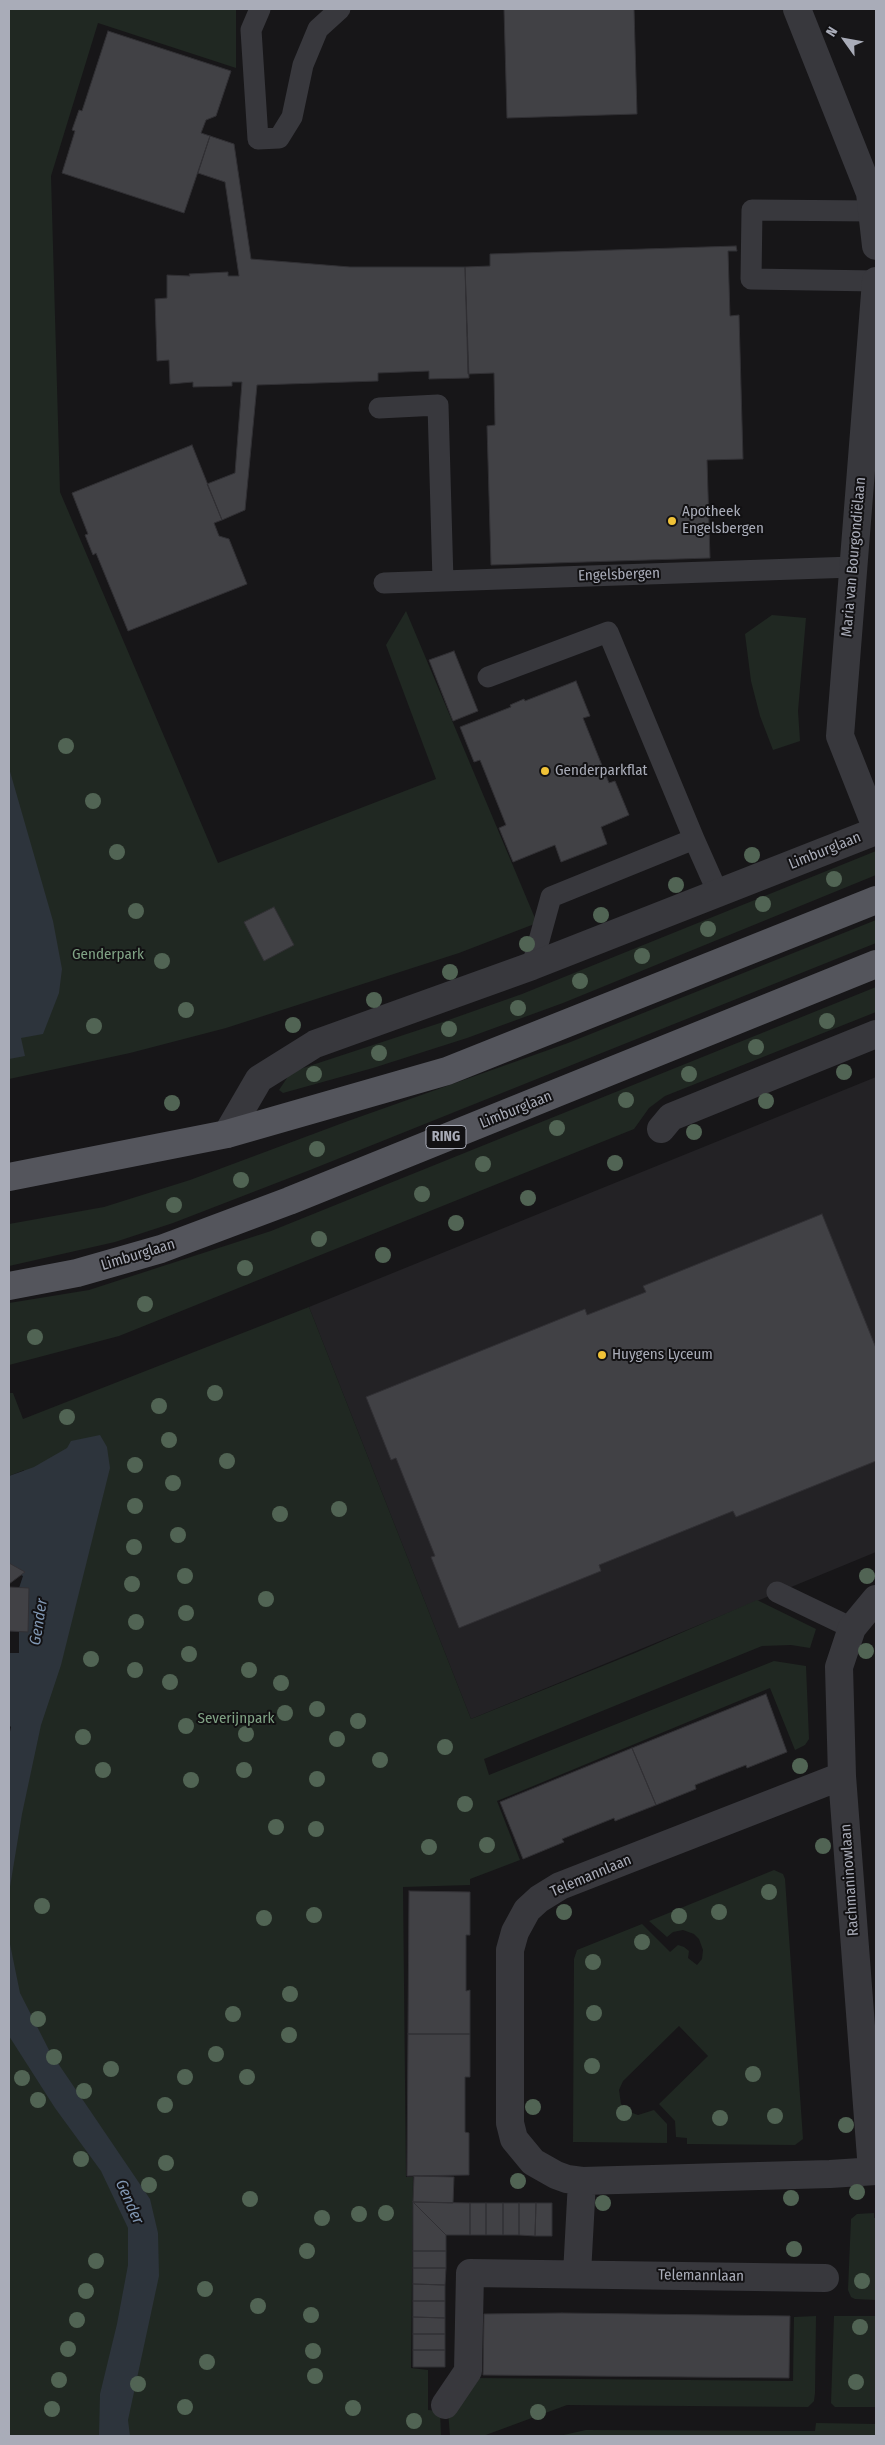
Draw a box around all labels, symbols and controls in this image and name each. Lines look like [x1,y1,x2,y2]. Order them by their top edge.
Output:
north arrow [820,15,870,65]
text: N [822,24,841,40]
street label: Maria van Bourgondiëlaan [838,476,870,638]
place label: Apotheek Engelsbergen [682,503,764,538]
marker: Apotheek Engelsbergen [666,515,678,527]
street label: Engelsbergen [578,565,660,585]
place label: Genderparkflat [555,762,647,780]
marker: Genderparkflat [539,765,551,777]
street label: Limburglaan [786,828,864,874]
park label: Genderpark [72,946,144,964]
street label: Limburglaan [477,1087,555,1133]
road number: RING [426,1126,466,1148]
street label: Limburglaan [99,1235,177,1275]
place label: Huygens Lyceum [612,1346,713,1364]
marker: Huygens Lyceum [596,1349,608,1361]
water label: Gender [26,1597,52,1647]
park label: Severijnpark [198,1710,274,1728]
street label: Rachmaninowlaan [837,1823,863,1937]
street label: Telemannlaan [548,1851,634,1901]
water label: Gender [111,2177,147,2227]
street label: Telemannlaan [658,2266,744,2286]

